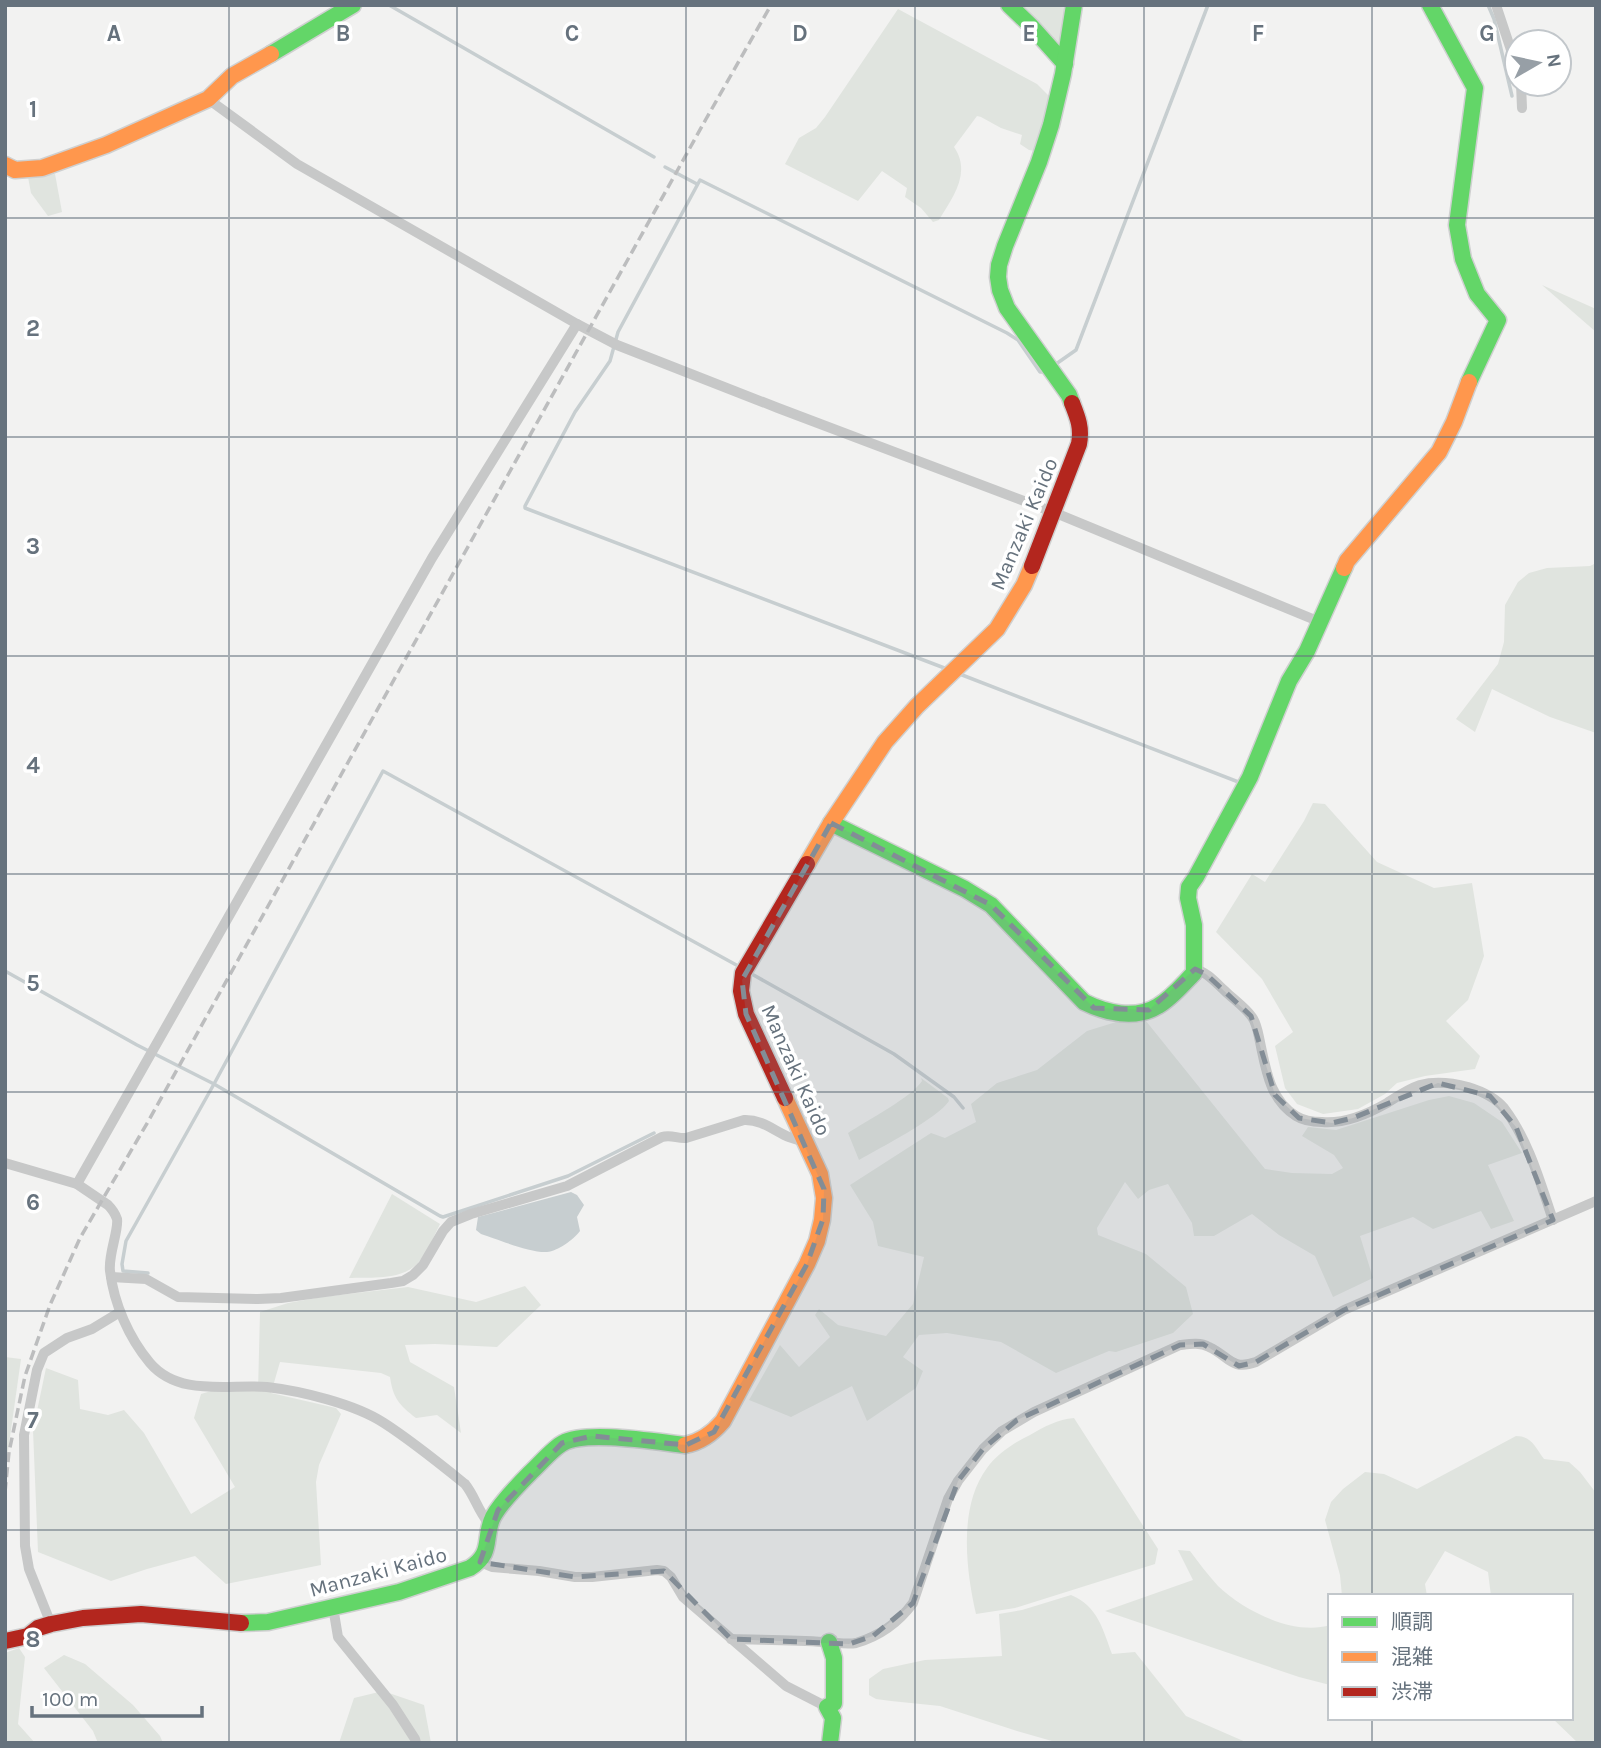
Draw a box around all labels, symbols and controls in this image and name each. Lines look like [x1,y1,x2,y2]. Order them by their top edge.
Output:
text: A [107,20,121,47]
text: B [336,20,350,47]
text: C [565,20,579,47]
text: D [792,20,808,47]
text: E [1022,20,1036,47]
text: F [1252,20,1264,47]
text: G [1479,20,1495,47]
north arrow [1503,28,1573,98]
text: N [1542,52,1566,69]
text: 1 [29,96,37,123]
text: 2 [26,315,40,342]
street label: Manzaki Kaido [985,454,1063,594]
text: 3 [26,533,40,560]
text: 4 [26,752,40,779]
text: 5 [26,970,40,997]
street label: Manzaki Kaido [756,1001,836,1139]
text: 6 [26,1189,40,1216]
text: 7 [27,1407,39,1434]
street label: Manzaki Kaido [307,1542,449,1602]
legend [1328,1594,1573,1720]
text: 順調 [1391,1610,1433,1634]
text: 8 [26,1626,40,1653]
text: 混雑 [1391,1645,1433,1669]
scale bar [32,1674,201,1718]
text: 渋滞 [1391,1680,1433,1704]
text: 100 m [42,1687,99,1711]

